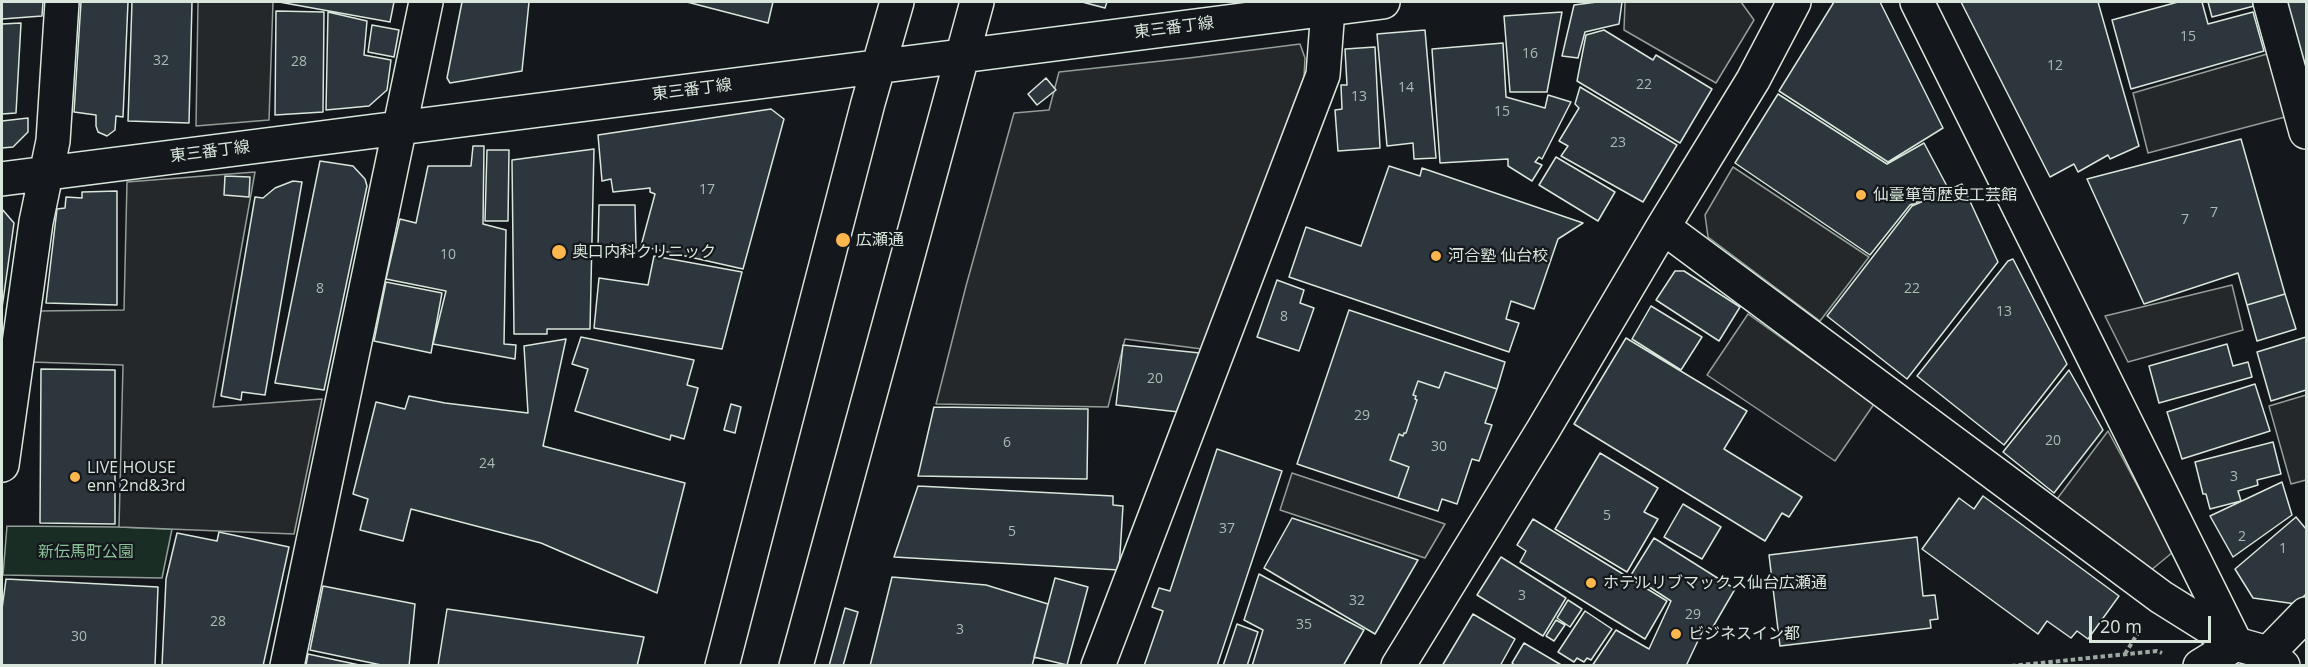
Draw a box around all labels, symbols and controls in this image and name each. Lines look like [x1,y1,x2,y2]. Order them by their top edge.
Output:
street label: 東三番丁線 [1133,14,1215,42]
house number: 15 [2180,29,2196,45]
house number: 16 [1522,46,1538,62]
house number: 32 [153,53,169,69]
house number: 28 [291,54,307,70]
house number: 12 [2047,58,2063,74]
street label: 東三番丁線 [651,76,733,104]
house number: 22 [1636,77,1652,93]
house number: 14 [1398,80,1414,96]
house number: 13 [1351,89,1367,105]
house number: 15 [1494,104,1510,120]
house number: 23 [1610,135,1626,151]
street label: 東三番丁線 [169,138,251,166]
house number: 17 [699,182,715,198]
place label: 仙臺箪笥歴史工芸館 [1873,185,2017,205]
marker: 仙臺箪笥歴史工芸館 [1854,188,1868,202]
house number: 7 [2210,205,2218,221]
house number: 7 [2181,212,2189,228]
place label: 広瀬通 [856,230,904,250]
marker: 広瀬通 [834,231,852,249]
place label: 奥口内科クリニック [572,242,716,262]
marker: 奥口内科クリニック [550,243,568,261]
place label: 河合塾 仙台校 [1448,246,1548,266]
house number: 10 [440,247,456,263]
marker: 河合塾 仙台校 [1429,249,1443,263]
house number: 8 [316,281,324,297]
house number: 22 [1904,281,1920,297]
house number: 13 [1996,304,2012,320]
house number: 8 [1280,309,1288,325]
house number: 20 [1147,371,1163,387]
house number: 29 [1354,408,1370,424]
house number: 20 [2045,433,2061,449]
house number: 6 [1003,435,1011,451]
house number: 30 [1431,439,1447,455]
house number: 24 [479,456,495,472]
place label: LIVE HOUSE enn 2nd&3rd [87,458,186,496]
house number: 3 [2230,469,2238,485]
marker: LIVE HOUSE enn 2nd&3rd [68,470,82,484]
house number: 5 [1603,508,1611,524]
house number: 37 [1219,521,1235,537]
house number: 5 [1008,524,1016,540]
house number: 2 [2238,529,2246,545]
house number: 1 [2279,541,2287,557]
park label: 新伝馬町公園 [38,542,134,562]
place label: ホテルリブマックス仙台広瀬通 [1603,573,1827,593]
marker: ホテルリブマックス仙台広瀬通 [1584,576,1598,590]
house number: 3 [1518,588,1526,604]
house number: 32 [1349,593,1365,609]
scale bar [2092,604,2214,642]
house number: 29 [1685,607,1701,623]
house number: 28 [210,614,226,630]
text: 20 m [2100,614,2142,638]
house number: 35 [1296,617,1312,633]
house number: 3 [956,622,964,638]
place label: ビジネスイン都 [1688,624,1800,644]
marker: ビジネスイン都 [1669,627,1683,641]
house number: 30 [71,629,87,645]

